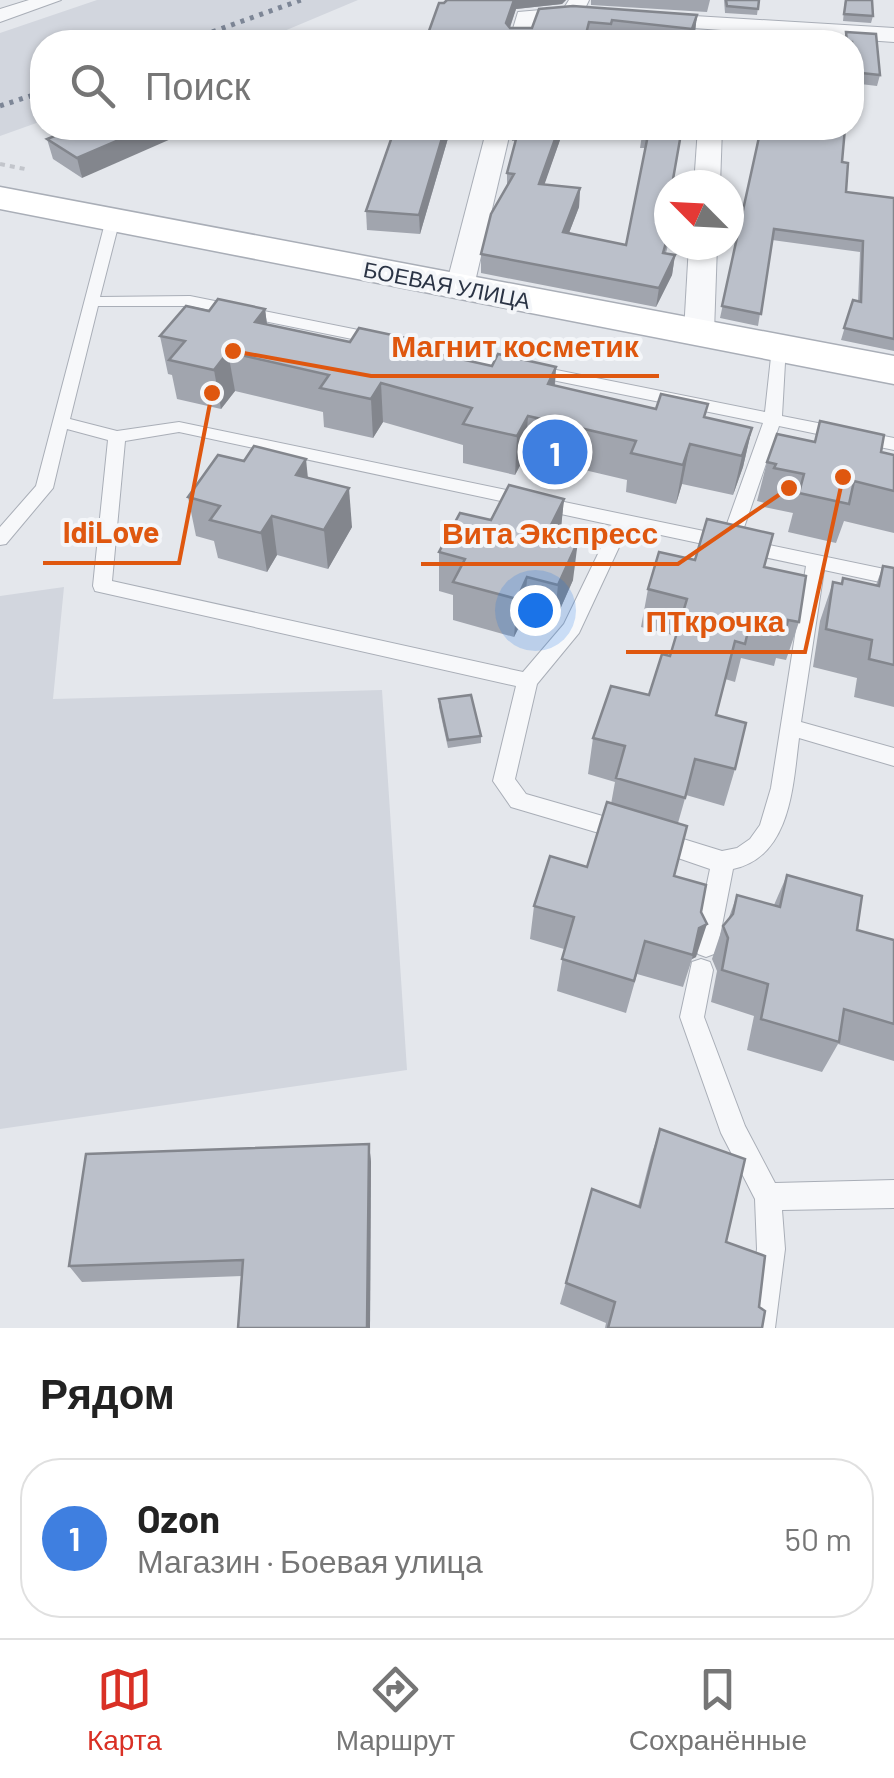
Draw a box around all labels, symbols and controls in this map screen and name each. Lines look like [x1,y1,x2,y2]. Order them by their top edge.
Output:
search box [30,30,864,140]
icon: search [65,58,120,113]
text: Поиск [145,62,250,108]
north arrow [654,170,744,260]
street label: БОЕВАЯ УЛИЦА [361,255,533,314]
callout: Магнит косметик [371,316,659,376]
text: Магнит косметик [391,327,640,363]
pin: 1 [522,414,588,490]
callout: IdiLove [43,503,179,563]
callout: Вита Экспресс [421,504,678,564]
text: IdiLove [63,513,159,549]
text: Вита Экспресс [442,514,658,550]
your location [510,585,561,636]
callout: ПТкрочка [626,592,805,652]
text: ПТкрочка [646,602,785,638]
text: Рядом [40,1367,175,1417]
text: Ozon [137,1495,220,1541]
text: 1 [69,1519,80,1557]
text: 50 m [785,1519,852,1557]
text: Магазин · Боевая улица [137,1541,483,1579]
tab: Карта [87,1662,162,1757]
tab: Маршрут [336,1662,455,1757]
tab: Сохранённые [629,1662,807,1757]

